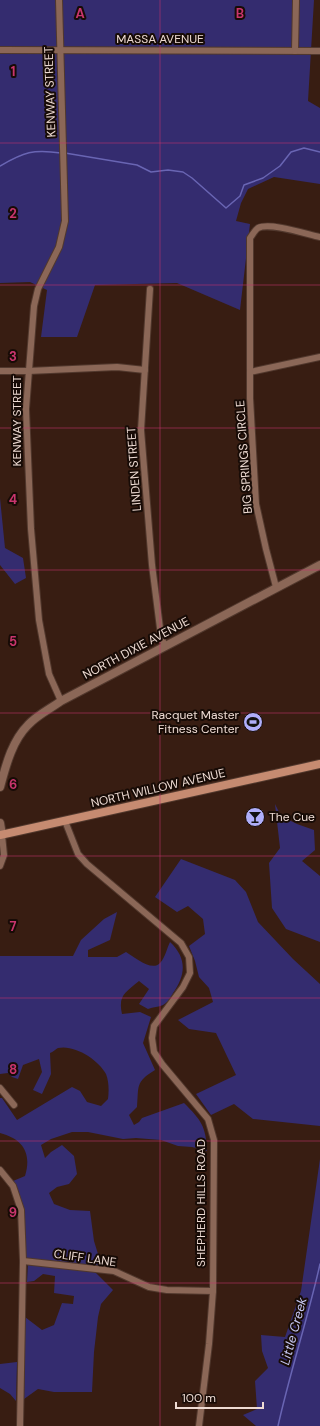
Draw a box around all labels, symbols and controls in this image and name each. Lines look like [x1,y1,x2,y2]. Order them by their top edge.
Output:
text: A [75,5,85,22]
text: B [236,5,244,22]
street label: MASSA AVENUE [116,31,204,47]
street label: KENWAY STREET [40,46,60,138]
text: 1 [11,63,15,80]
text: 2 [9,205,17,222]
text: 3 [9,348,17,365]
street label: KENWAY STREET [9,375,25,467]
street label: BIG SPRINGS CIRCLE [232,399,256,514]
street label: LINDEN STREET [123,426,145,512]
text: 4 [9,491,17,508]
street label: NORTH DIXIE AVENUE [80,613,192,683]
text: 5 [9,633,17,650]
place label: Racquet Master Fitness Center [152,707,240,737]
sports icon: Racquet Master Fitness Center [242,711,264,733]
street label: NORTH WILLOW AVENUE [89,765,227,811]
text: 6 [9,776,17,793]
bar icon: The Cue [244,806,266,828]
place label: The Cue [269,809,315,825]
text: 7 [10,918,17,935]
text: 8 [9,1061,17,1078]
street label: SHEPHERD HILLS ROAD [193,1139,209,1267]
text: 9 [9,1204,17,1221]
street label: CLIFF LANE [53,1246,118,1270]
water label: Little Creek [276,1295,311,1367]
scale bar [176,1384,263,1410]
text: 100 m [182,1390,216,1406]

